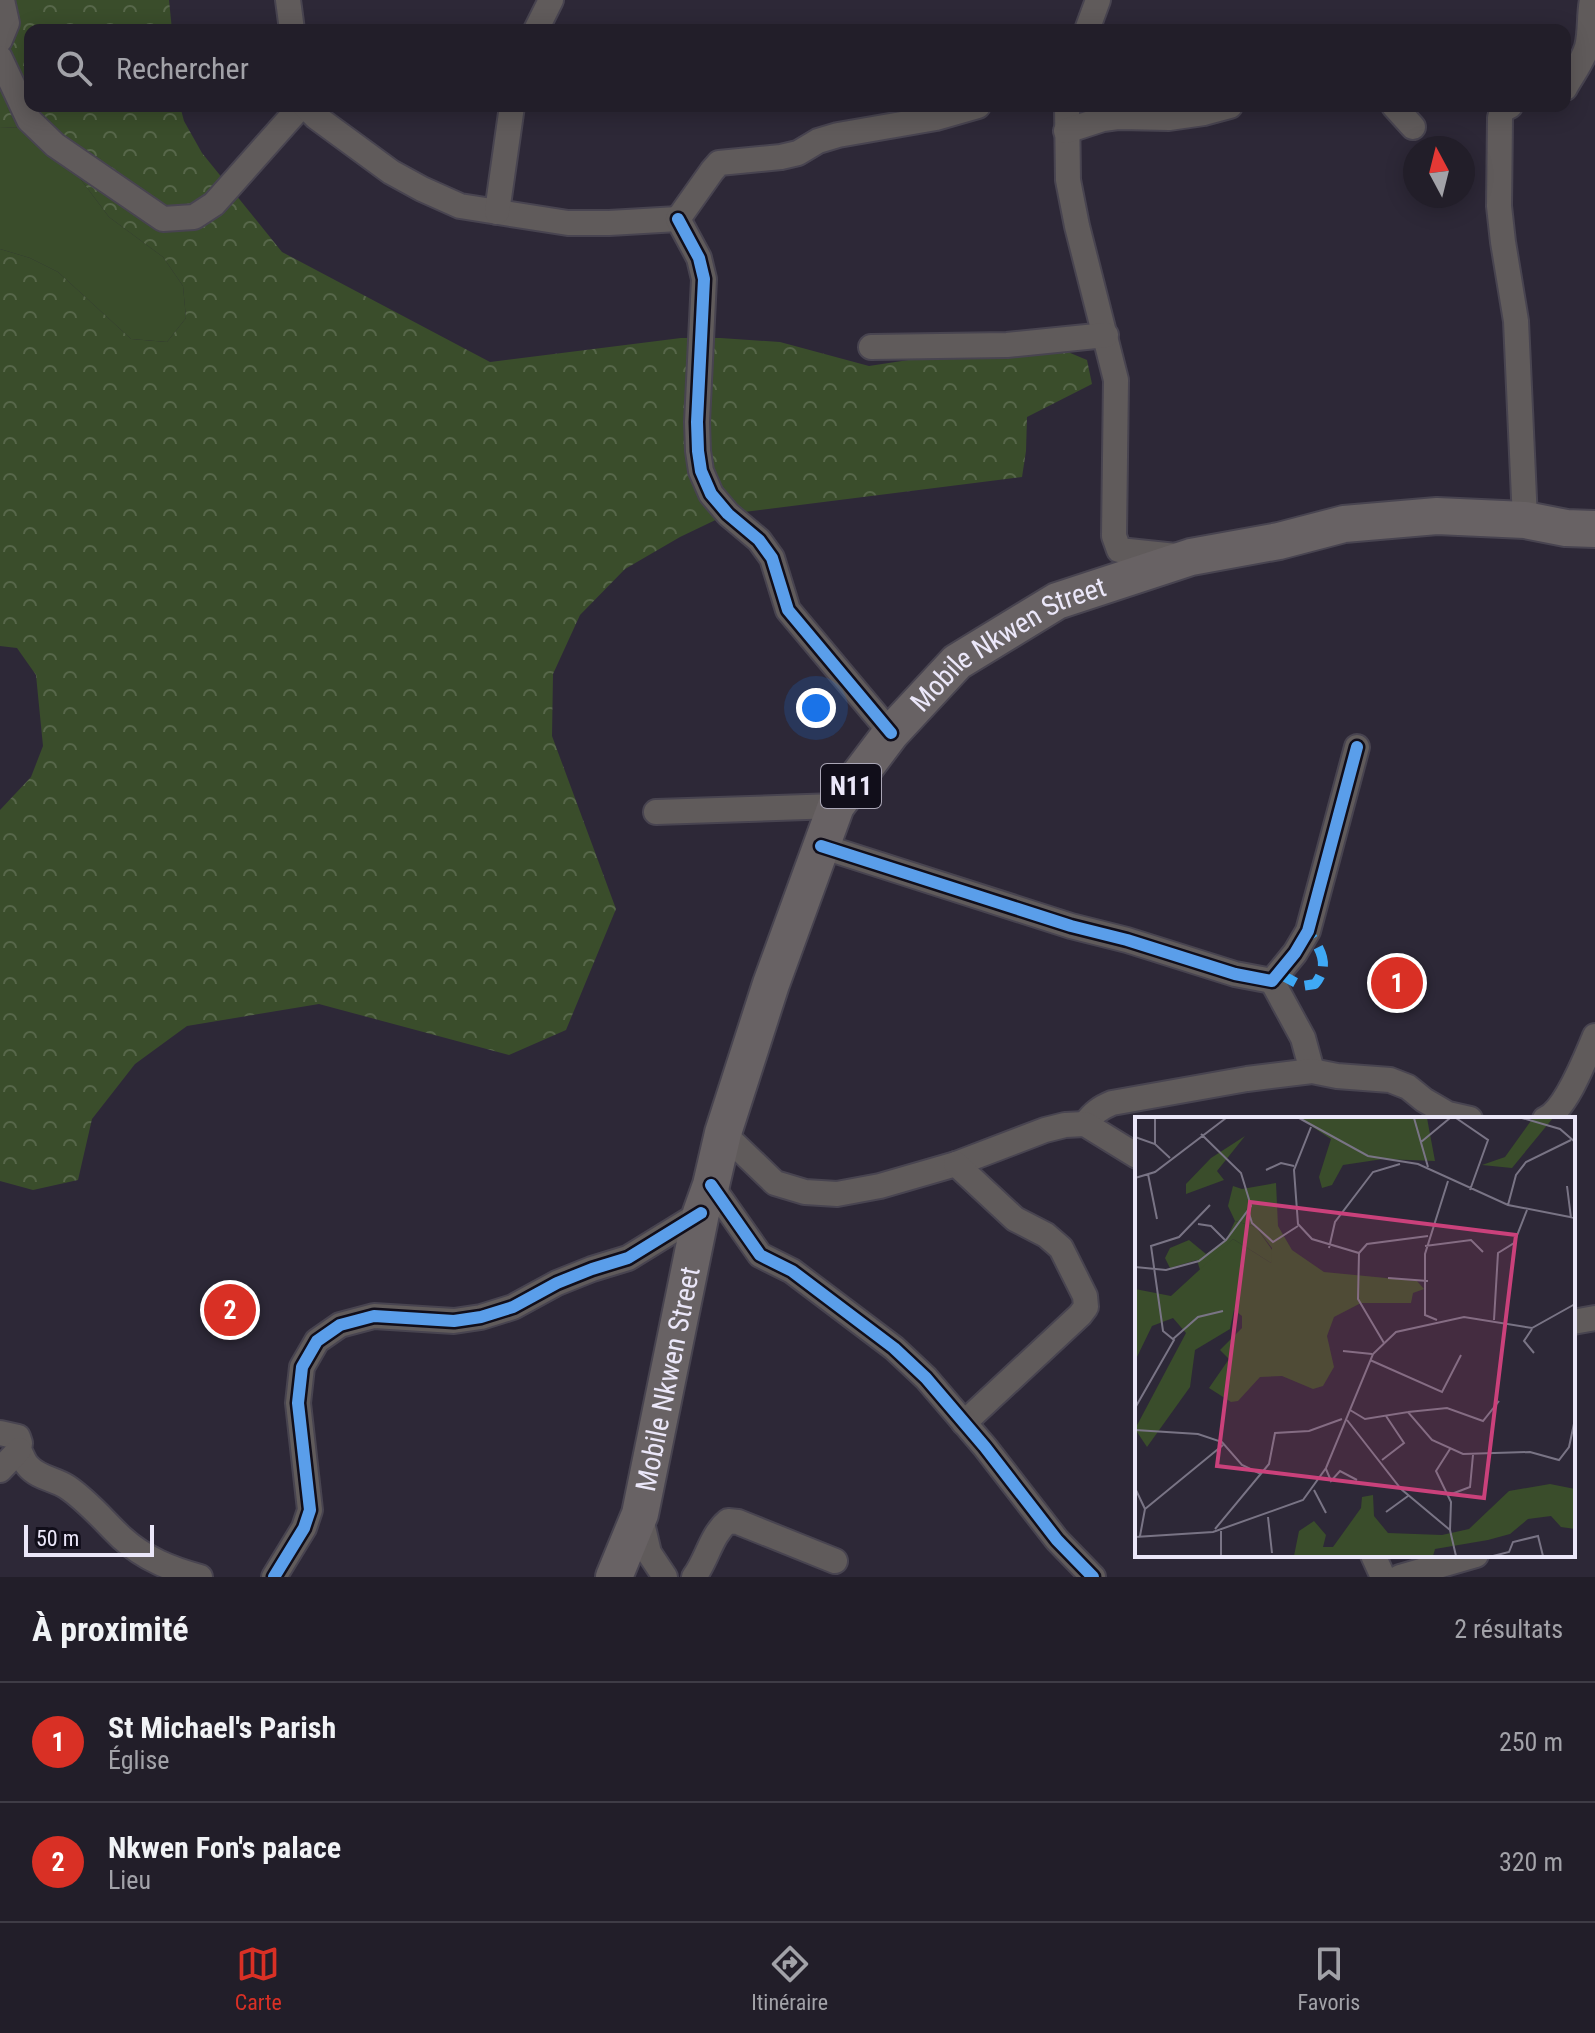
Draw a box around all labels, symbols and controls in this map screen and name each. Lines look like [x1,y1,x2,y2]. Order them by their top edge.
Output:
search box [24,24,1571,112]
icon: search [52,46,96,90]
text: Rechercher [116,51,249,86]
north arrow [1403,136,1475,208]
street label: Mobile Nkwen Street [903,570,1110,718]
your location [796,688,836,728]
road number: N11 [821,764,881,808]
pin: 1 [1371,953,1423,1013]
inset map [1135,1117,1575,1557]
street label: Mobile Nkwen Street [629,1264,706,1494]
pin: 2 [204,1280,256,1340]
scale bar [24,1521,154,1557]
text: 50 m [36,1526,79,1551]
text: À proximité [32,1609,189,1649]
text: 2 résultats [1454,1614,1563,1644]
text: St Michael's Parish [108,1710,336,1745]
text: 1 [51,1727,65,1757]
text: 250 m [1499,1727,1563,1757]
text: Église [108,1745,169,1775]
text: Nkwen Fon's palace [108,1830,341,1865]
text: 2 [51,1847,65,1877]
text: 320 m [1499,1847,1563,1877]
text: Lieu [108,1865,151,1895]
tab: Carte [235,1942,282,2015]
tab: Itinéraire [751,1942,828,2015]
tab: Favoris [1298,1942,1360,2015]

